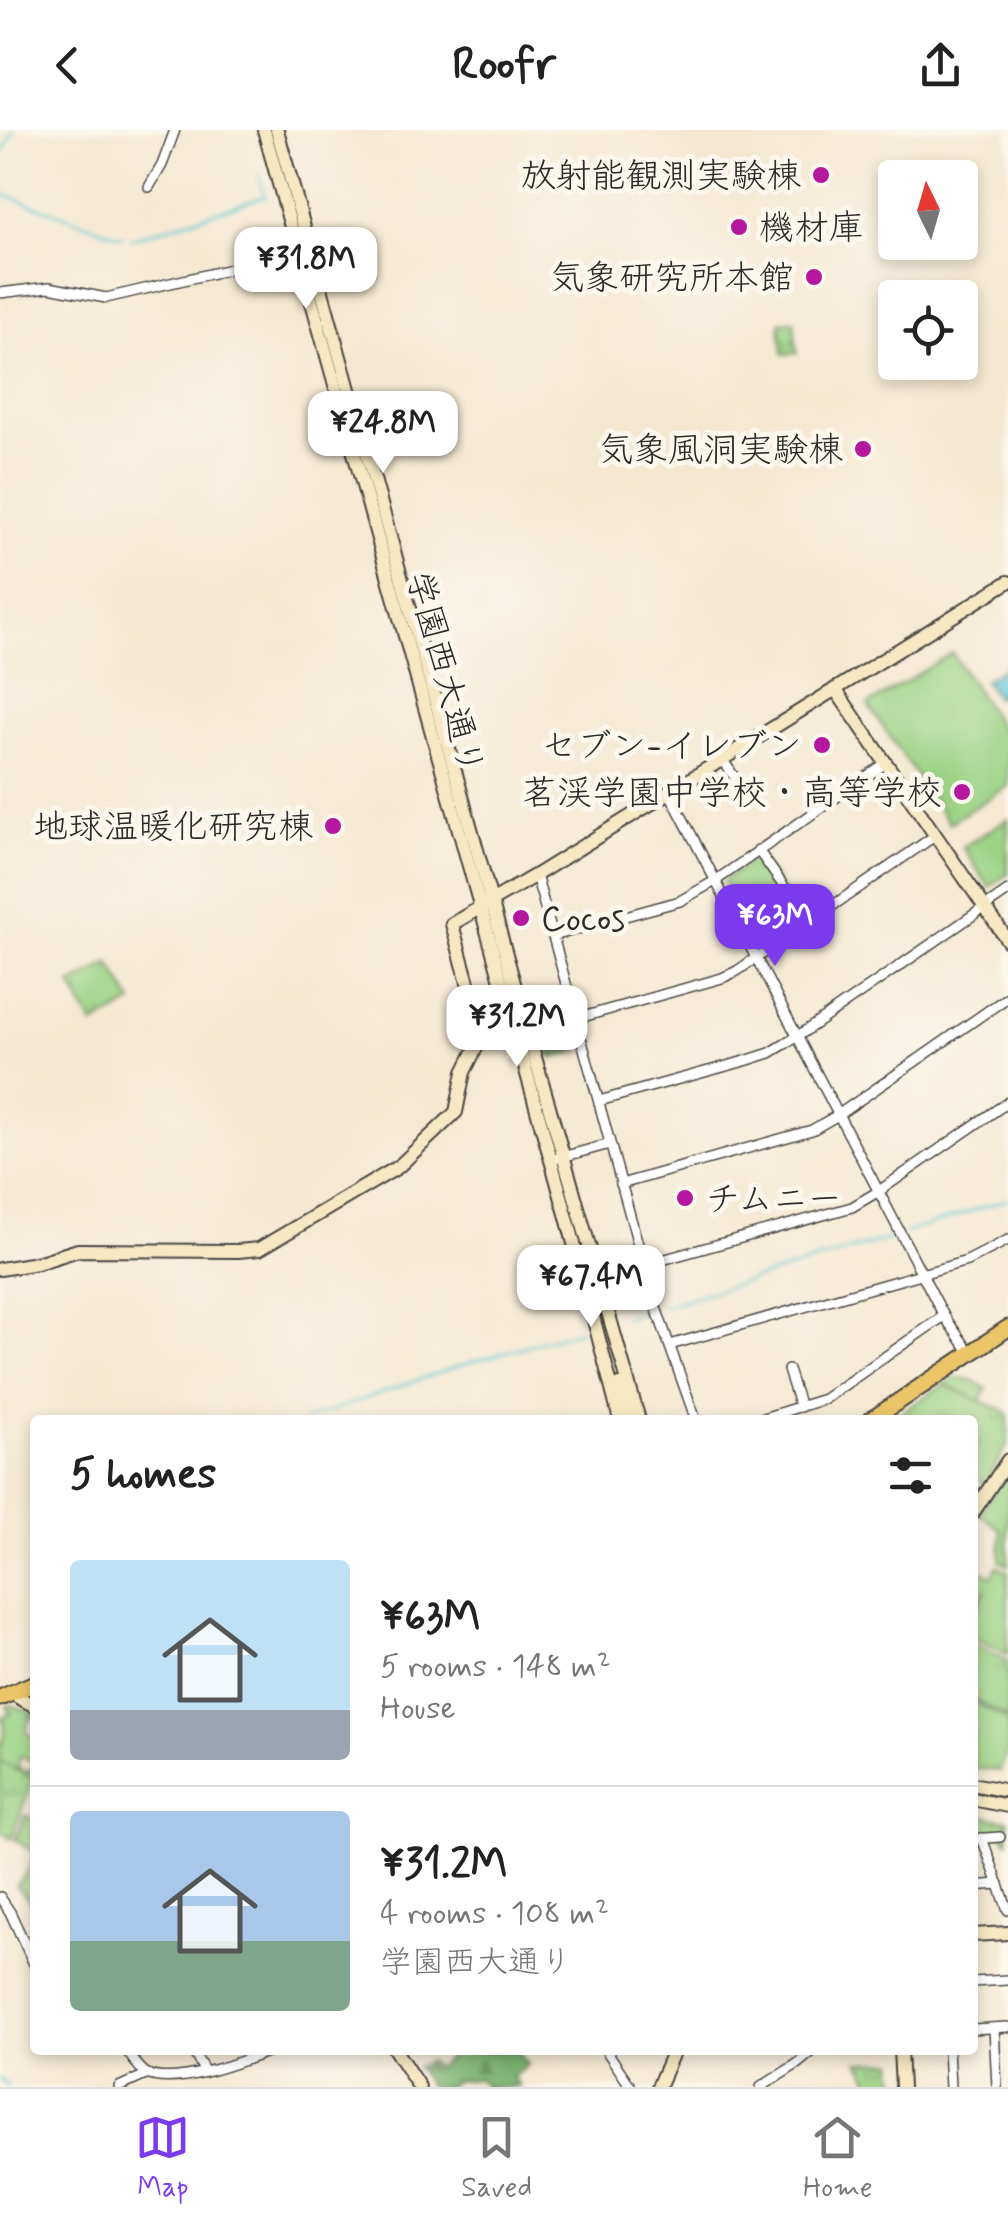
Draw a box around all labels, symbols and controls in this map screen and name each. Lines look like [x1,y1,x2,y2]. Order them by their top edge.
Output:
text: Roofr [452,36,556,95]
icon: back [40,38,95,93]
icon: share [913,38,968,93]
place label: 放射能観測実験棟 [521,154,801,200]
north arrow [878,160,978,260]
map controls [878,160,978,380]
marker: 放射能観測実験棟 [810,164,832,186]
place label: 機材庫 [759,206,864,252]
marker: 機材庫 [728,216,750,238]
pin: ¥31.8M [225,227,387,312]
text: ¥31.8M [256,238,356,280]
place label: 気象研究所本館 [549,256,794,302]
marker: 気象研究所本館 [803,266,825,288]
button: locate [878,280,978,380]
pin: ¥24.8M [302,391,464,476]
text: ¥24.8M [330,402,436,444]
place label: 気象風洞実験棟 [598,428,843,474]
marker: 気象風洞実験棟 [852,438,874,460]
street label: 学園西大通り [395,566,493,781]
place label: セブン-イレブン [541,724,802,770]
marker: セブン-イレブン [811,734,833,756]
place label: 茗渓学園中学校・高等学校 [522,771,942,817]
marker: 茗渓学園中学校・高等学校 [951,781,973,803]
place label: 地球温暖化研究棟 [33,805,313,851]
marker: 地球温暖化研究棟 [322,815,344,837]
pin: ¥63M [716,884,834,969]
text: ¥63M [737,895,813,937]
place label: Cocos [541,897,625,943]
marker: Cocos [510,907,532,929]
pin: ¥31.2M [436,985,598,1070]
text: ¥31.2M [468,996,566,1038]
place label: チムニー [705,1177,842,1223]
marker: チムニー [674,1187,696,1209]
pin: ¥67.4M [510,1245,672,1330]
text: ¥67.4M [539,1256,643,1298]
text: 5 homes [70,1448,216,1503]
icon: filters [883,1448,938,1503]
text: ¥63M [380,1591,480,1646]
icon: home [150,1600,270,1720]
text: 5 rooms · 148 m² [380,1646,611,1688]
text: House [380,1688,456,1730]
text: ¥31.2M [380,1838,507,1893]
icon: home [150,1851,270,1971]
text: 4 rooms · 108 m² [380,1893,609,1935]
text: 学園西大通り [380,1942,572,1984]
tab: Map [135,2110,190,2207]
tab: Saved [461,2110,532,2207]
tab: Home [803,2110,873,2207]

